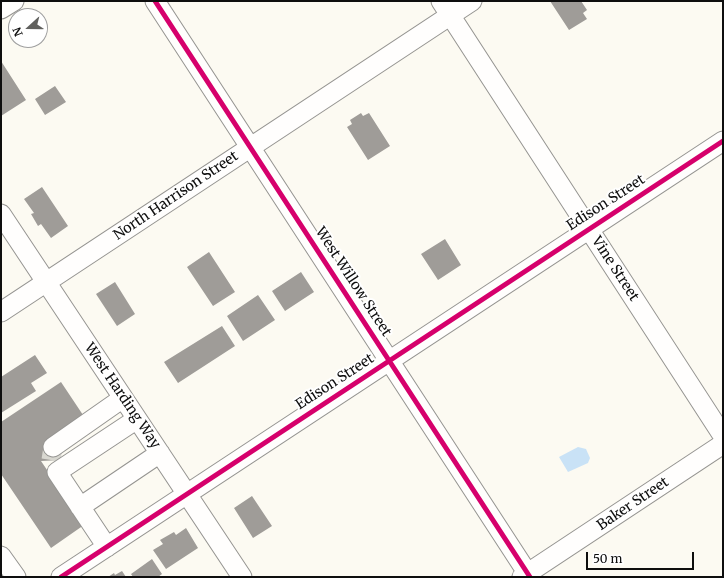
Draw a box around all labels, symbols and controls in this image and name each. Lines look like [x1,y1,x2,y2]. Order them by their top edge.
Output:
north arrow [8,8,48,48]
text: N [10,25,26,39]
street label: North Harrison Street [111,148,241,244]
street label: Edison Street [564,172,648,234]
street label: West Willow Street [311,224,395,340]
street label: Vine Street [588,234,642,304]
street label: West Harding Way [80,340,164,452]
street label: Edison Street [293,351,377,413]
street label: Baker Street [594,474,672,534]
scale bar [588,544,696,570]
text: 50 m [593,551,622,566]

